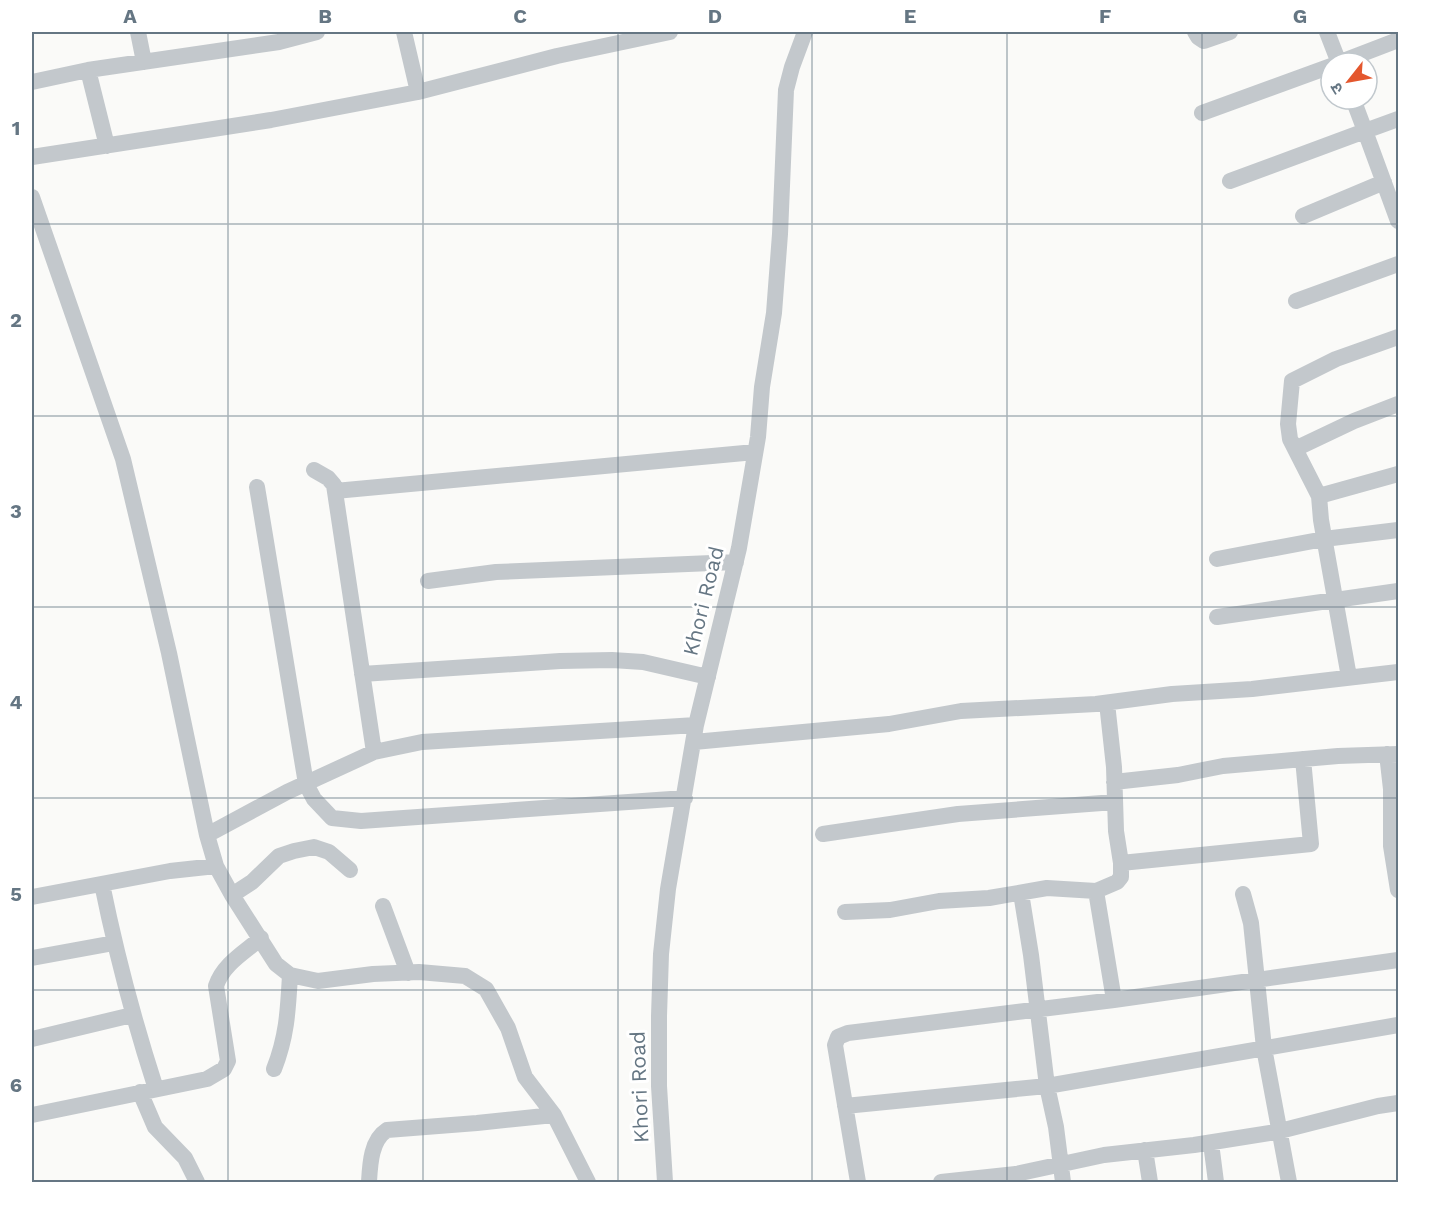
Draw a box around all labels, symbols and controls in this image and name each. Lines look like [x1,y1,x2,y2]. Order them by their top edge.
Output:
text: A [123,4,137,28]
text: B [318,4,332,28]
text: C [513,4,527,28]
text: D [708,4,722,28]
text: E [904,4,916,28]
text: F [1099,4,1111,28]
text: G [1293,4,1307,28]
north arrow [1319,51,1379,111]
text: उ [1326,79,1347,97]
text: 1 [12,116,20,140]
text: 2 [10,308,22,332]
text: 3 [10,499,22,523]
street label: Khori Road [677,544,729,658]
text: 4 [10,690,23,714]
text: 5 [10,882,22,906]
street label: Khori Road [625,1031,653,1143]
text: 6 [10,1073,22,1097]

